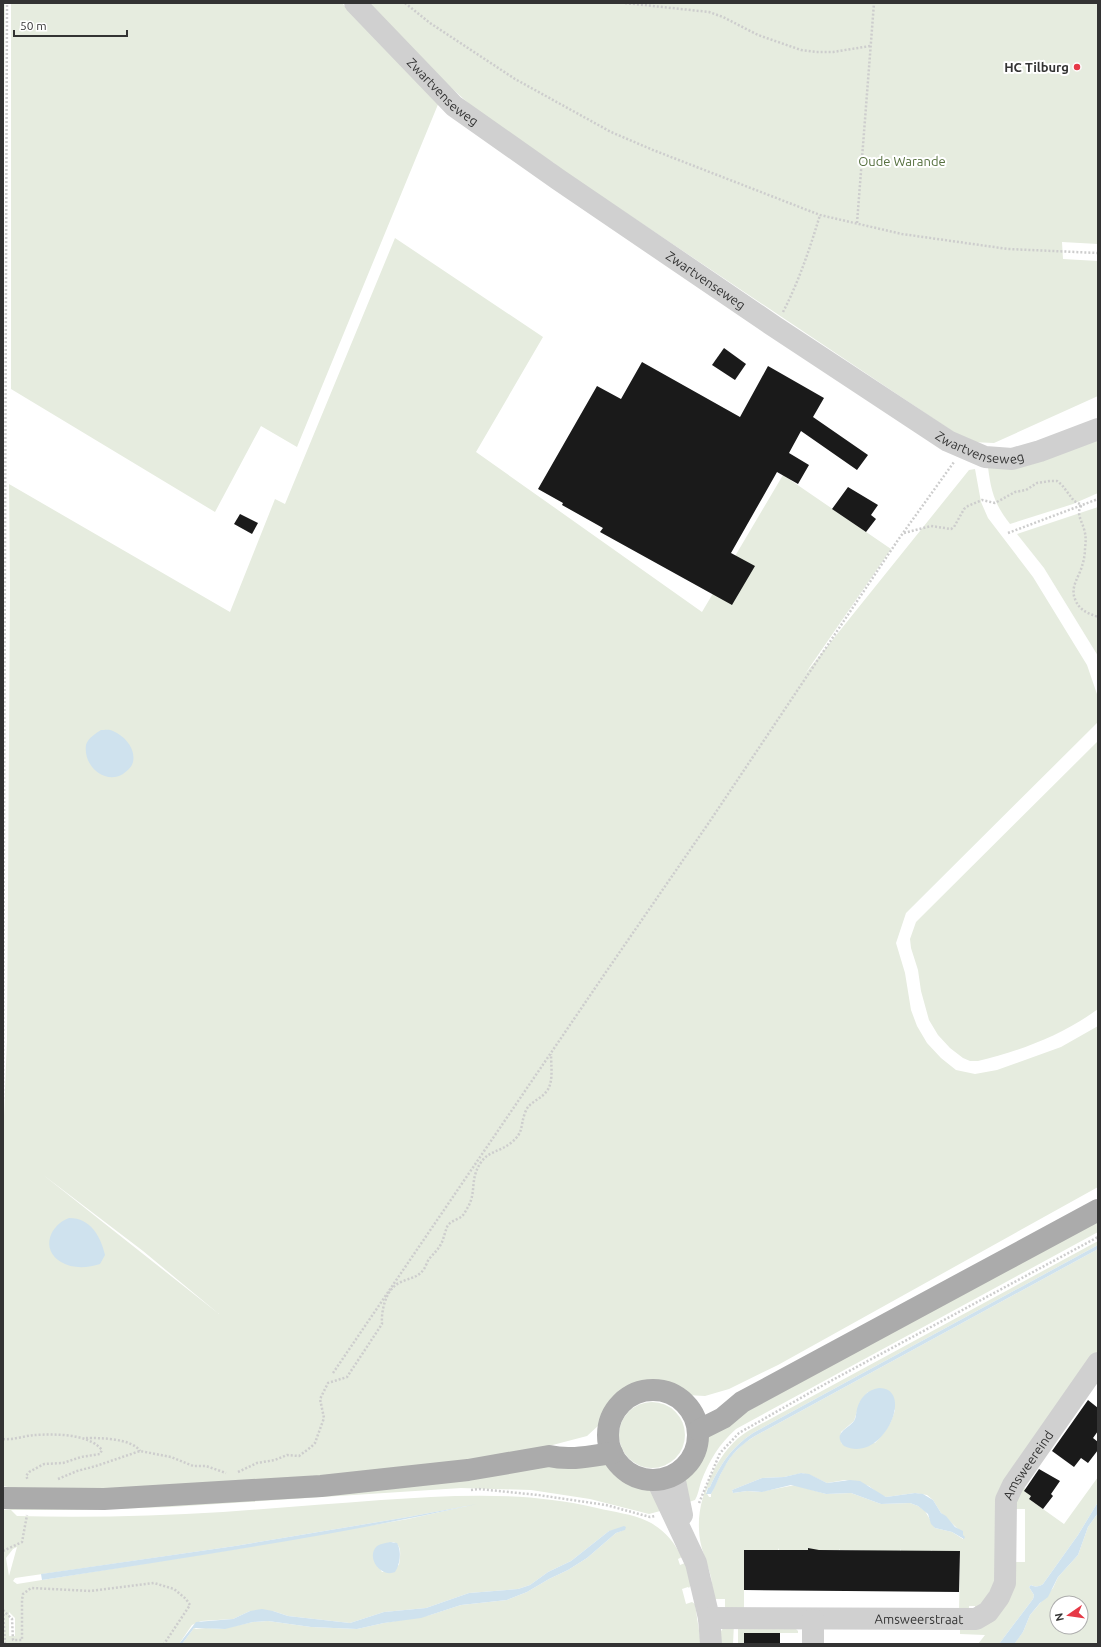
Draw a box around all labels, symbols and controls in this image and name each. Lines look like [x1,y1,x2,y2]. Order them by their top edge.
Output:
scale bar [14,12,127,38]
text: 50 m [20,19,47,32]
street label: Zwartvenseweg [404,55,481,128]
place label: HC Tilburg [1004,60,1069,74]
marker: HC Tilburg [1072,62,1082,72]
park label: Oude Warande [858,154,946,168]
street label: Zwartvenseweg [664,248,748,312]
street label: Zwartvenseweg [933,428,1026,466]
street label: Amsweereind [1000,1428,1056,1502]
north arrow [1049,1595,1089,1635]
street label: Amsweerstraat [875,1612,963,1626]
text: N [1052,1612,1066,1623]

